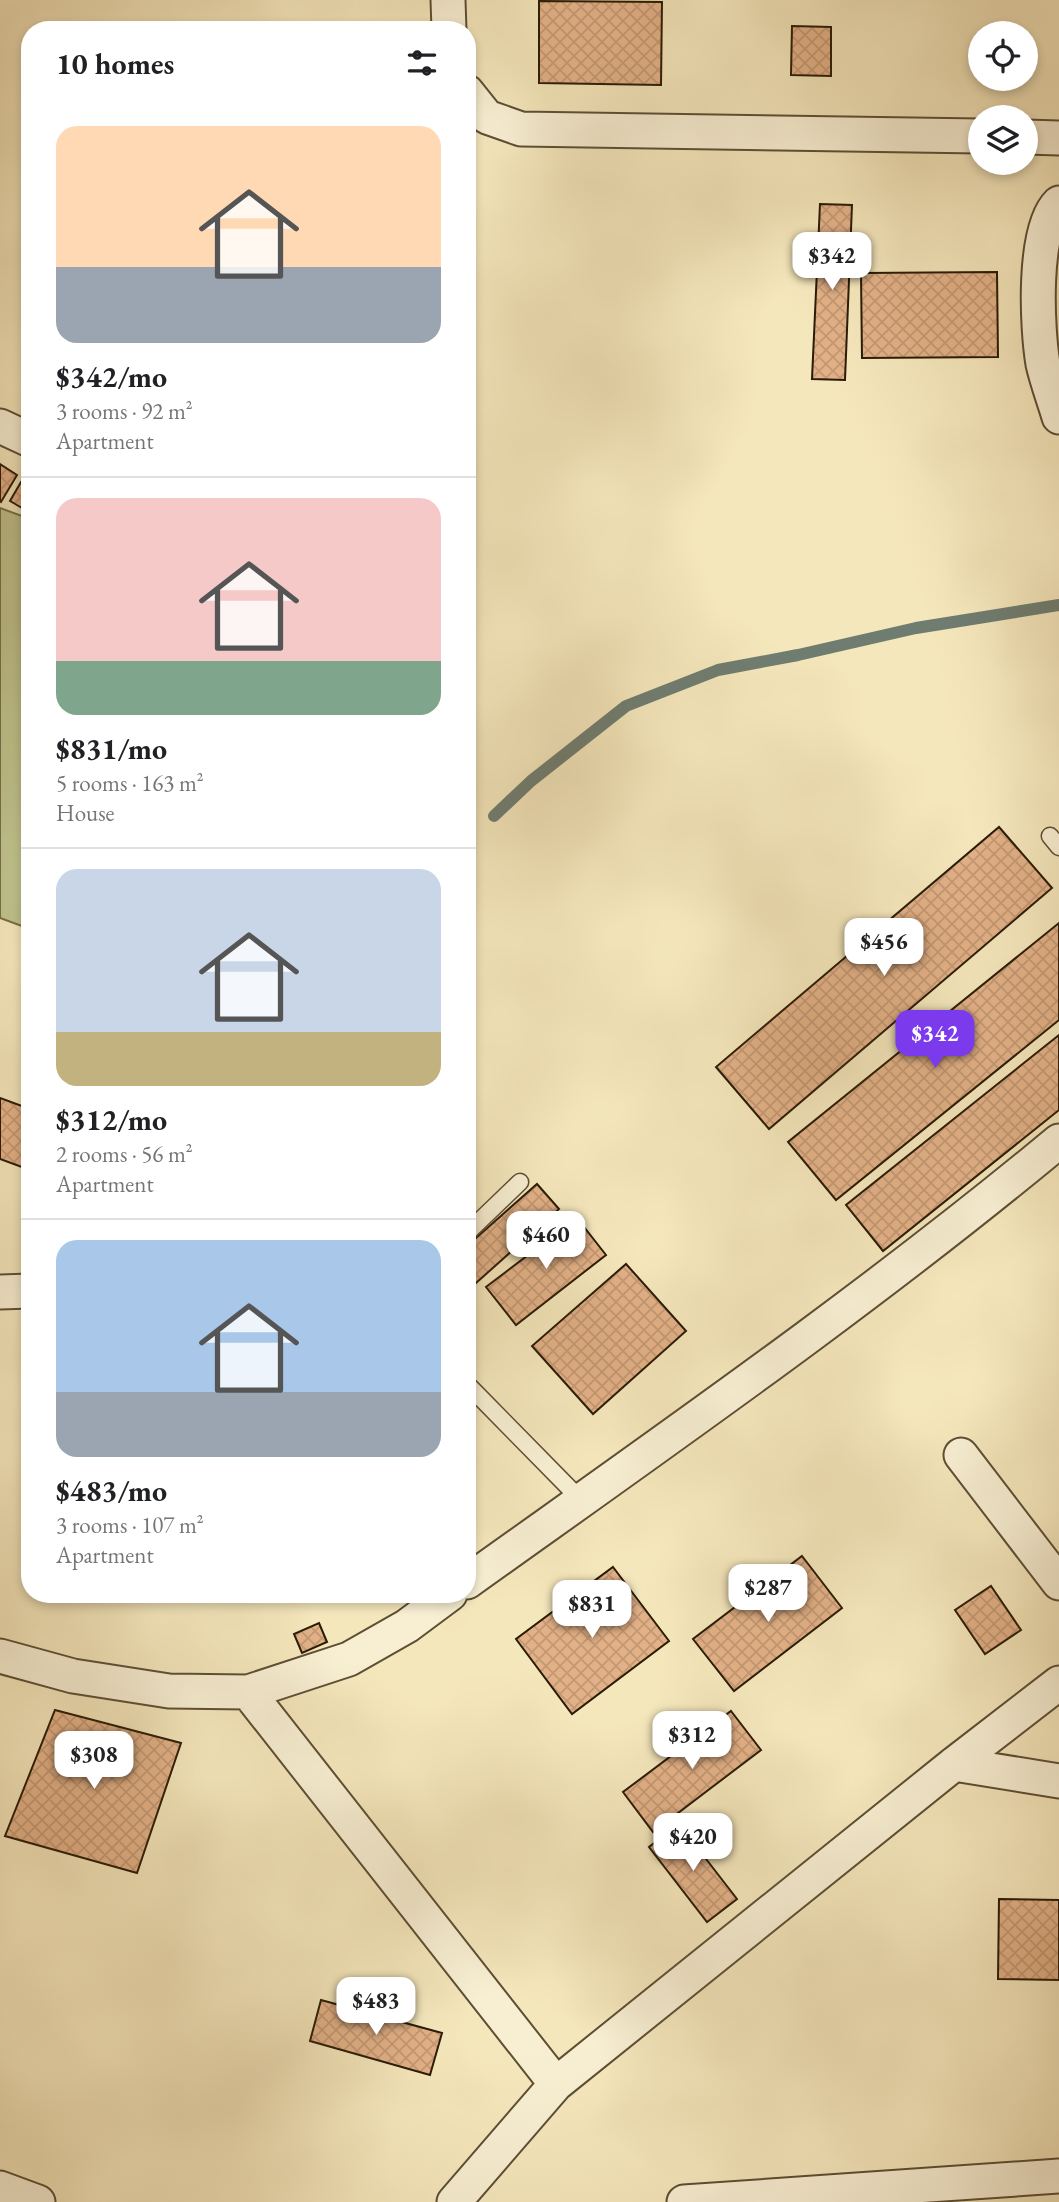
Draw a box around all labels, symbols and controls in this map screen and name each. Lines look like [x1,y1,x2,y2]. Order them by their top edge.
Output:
map controls [968,21,1038,175]
button: locate [968,21,1038,91]
text: 10 homes [56,44,174,83]
icon: filters [403,44,441,82]
button: layers [968,105,1038,175]
icon: home [186,171,312,297]
pin: $342 [791,232,873,292]
text: $342 [808,240,856,270]
text: $342/mo [56,357,167,396]
text: 3 rooms · 92 m² [56,396,193,426]
text: Apartment [56,426,154,456]
icon: home [186,543,312,669]
text: $831/mo [56,729,167,768]
text: 5 rooms · 163 m² [56,768,204,798]
text: House [56,798,115,828]
icon: home [186,914,312,1040]
pin: $456 [843,918,925,978]
text: $456 [860,926,908,956]
pin: $342 [894,1010,976,1070]
text: $342 [911,1018,959,1048]
text: $312/mo [56,1100,167,1139]
text: 2 rooms · 56 m² [56,1139,193,1169]
text: Apartment [56,1169,154,1199]
pin: $460 [505,1212,587,1271]
text: $460 [522,1219,570,1249]
icon: home [186,1285,312,1411]
text: $483/mo [56,1471,167,1510]
text: 3 rooms · 107 m² [56,1510,204,1540]
text: Apartment [56,1540,154,1570]
pin: $287 [727,1564,809,1624]
text: $287 [744,1572,792,1602]
pin: $831 [551,1580,633,1640]
text: $831 [568,1588,616,1618]
pin: $312 [651,1712,733,1771]
text: $312 [668,1719,716,1749]
pin: $308 [53,1732,135,1791]
text: $308 [70,1739,118,1769]
pin: $420 [652,1814,734,1873]
text: $420 [669,1821,717,1851]
pin: $483 [335,1978,417,2037]
text: $483 [352,1985,400,2015]

